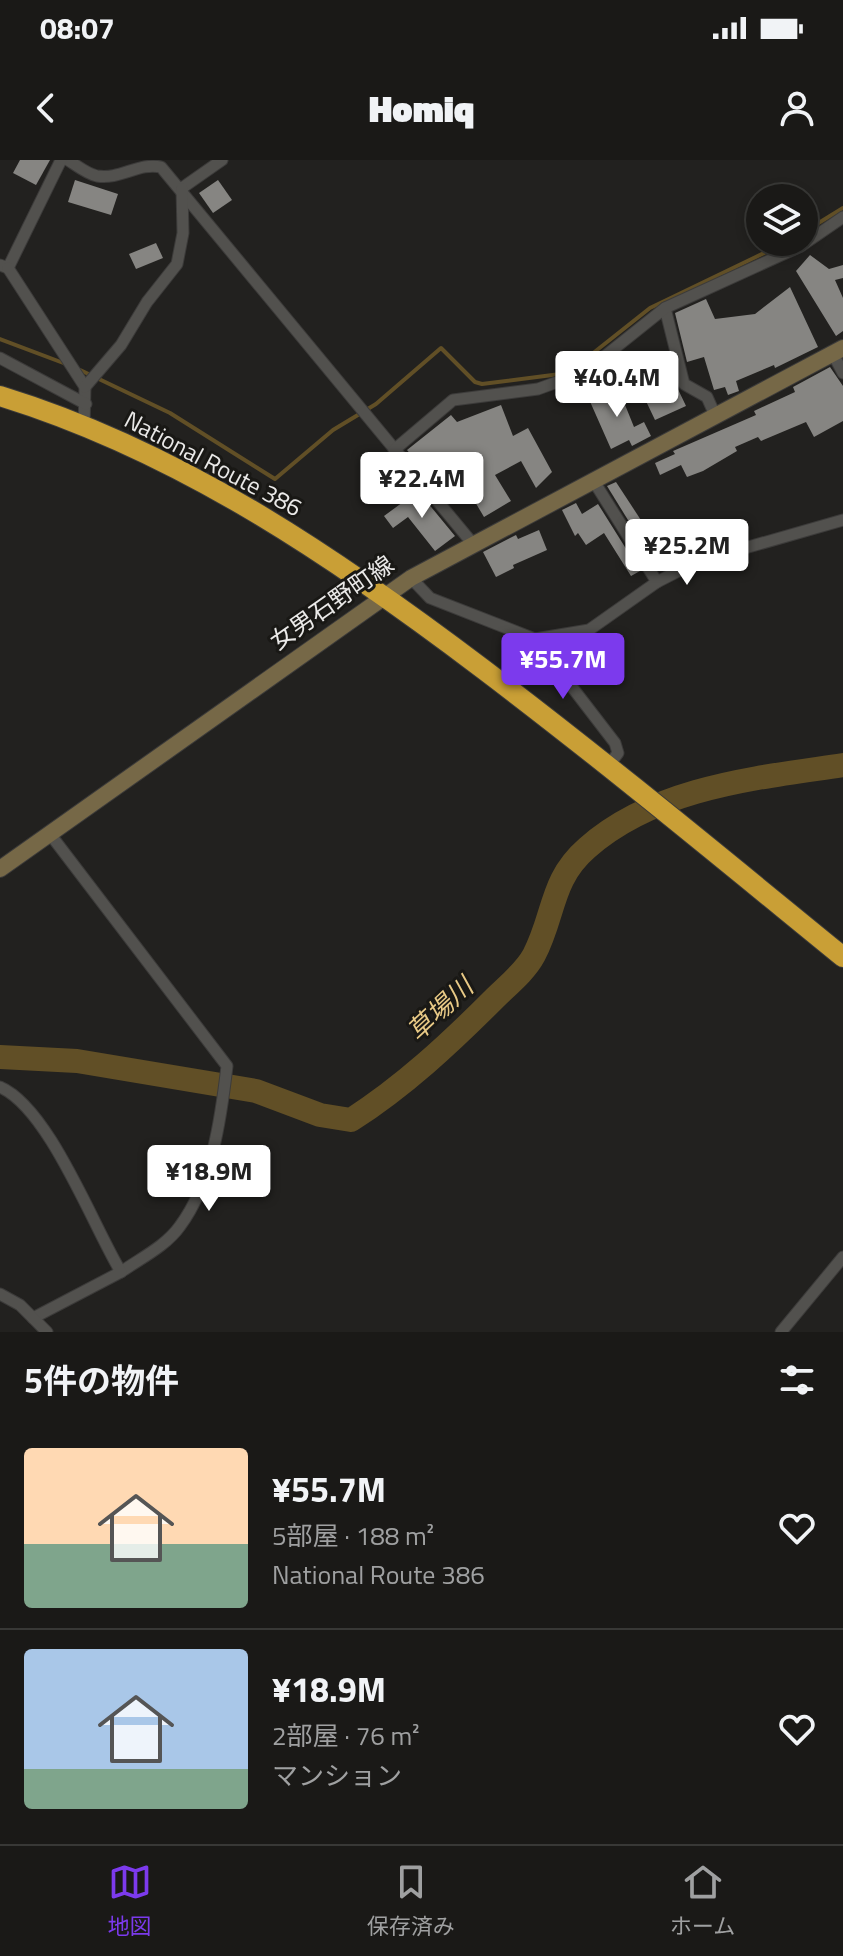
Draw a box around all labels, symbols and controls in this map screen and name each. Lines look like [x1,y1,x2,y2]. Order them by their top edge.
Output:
text: 08:07 [40,5,115,51]
text: Homiq [369,81,474,136]
icon: back [24,86,68,130]
icon: person [775,86,819,130]
map controls [746,184,818,256]
button: layers [746,184,818,256]
pin: ¥40.4M [552,351,682,419]
text: ¥40.4M [573,357,661,396]
street label: National Route 386 [118,401,309,525]
pin: ¥22.4M [357,452,487,520]
text: ¥22.4M [378,458,466,497]
pin: ¥25.2M [622,519,752,587]
text: ¥25.2M [643,525,731,564]
street label: 女男石野町線 [262,546,401,658]
pin: ¥55.7M [498,633,628,701]
text: ¥55.7M [519,639,607,678]
water label: 草場川 [398,966,484,1049]
pin: ¥18.9M [144,1145,274,1213]
text: ¥18.9M [165,1151,253,1190]
text: 5件の物件 [24,1354,179,1406]
icon: filters [775,1358,819,1402]
text: ¥55.7M [272,1463,386,1515]
icon: home [88,1480,184,1576]
icon: heart [775,1506,819,1550]
text: 5部屋 · 188 m² [272,1516,434,1555]
text: National Route 386 [272,1555,485,1594]
text: ¥18.9M [272,1663,386,1715]
icon: home [88,1681,184,1777]
icon: heart [775,1707,819,1751]
text: 2部屋 · 76 m² [272,1716,420,1755]
text: マンション [272,1756,402,1795]
tab: 地図 [108,1860,152,1943]
tab: 保存済み [367,1860,455,1943]
tab: ホーム [670,1860,735,1943]

